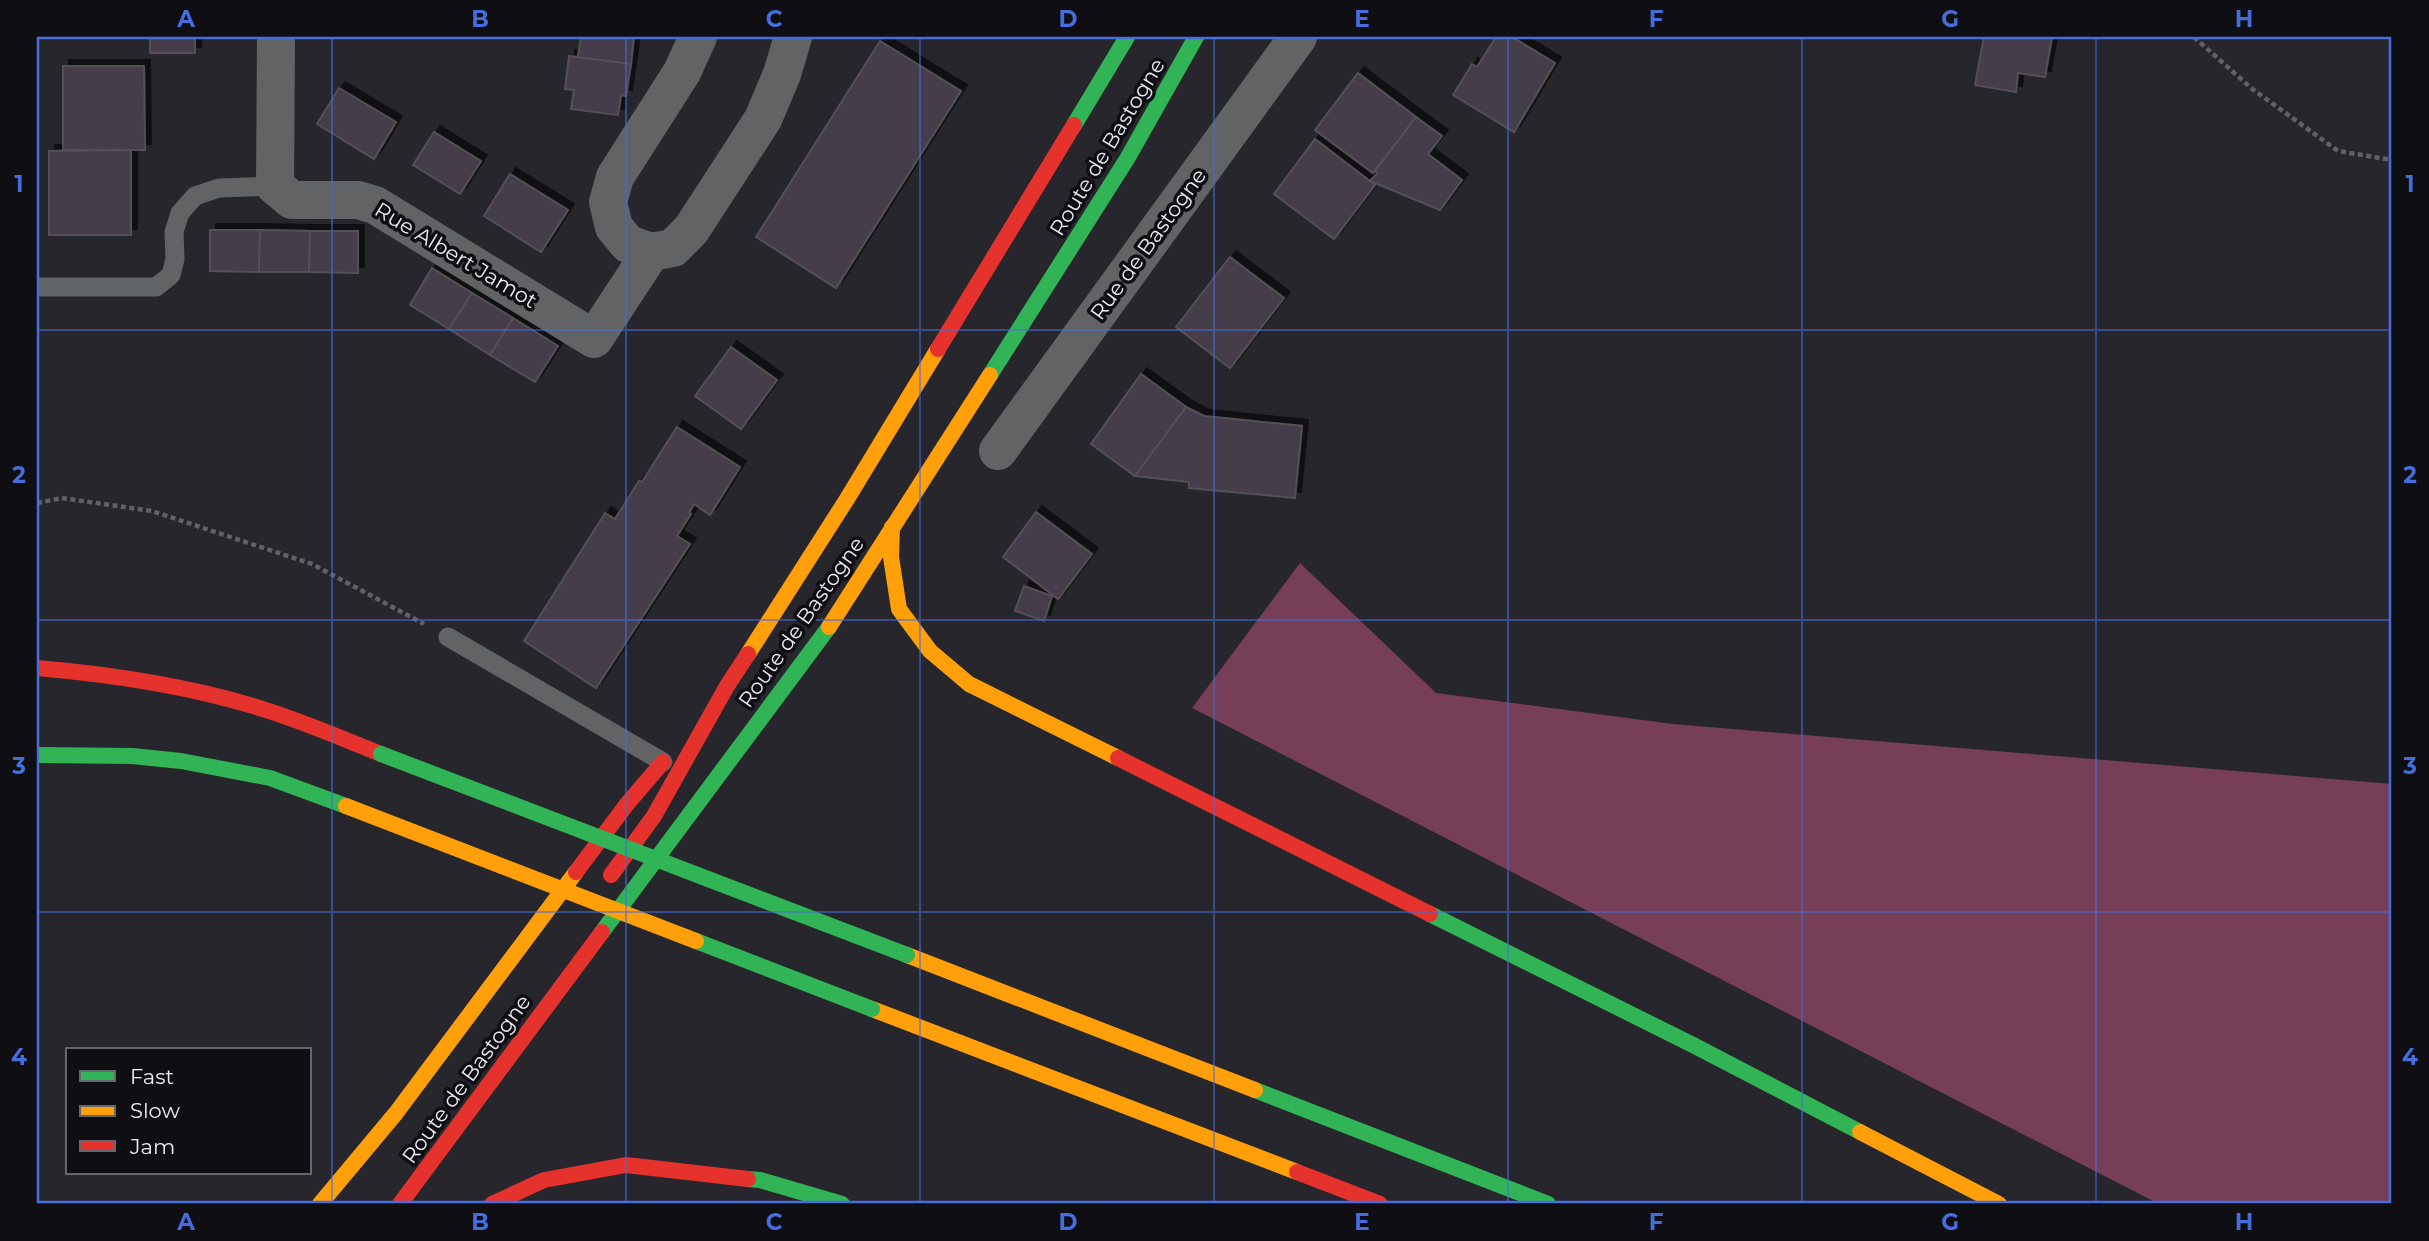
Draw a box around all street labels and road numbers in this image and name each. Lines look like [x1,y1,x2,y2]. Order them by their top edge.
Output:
street label: Route de Bastogne [1044,54,1170,240]
street label: Rue de Bastogne [1085,163,1211,325]
street label: Rue Albert Jamot [370,197,542,313]
street label: Route de Bastogne [733,532,869,712]
street label: Route de Bastogne [396,990,536,1168]

